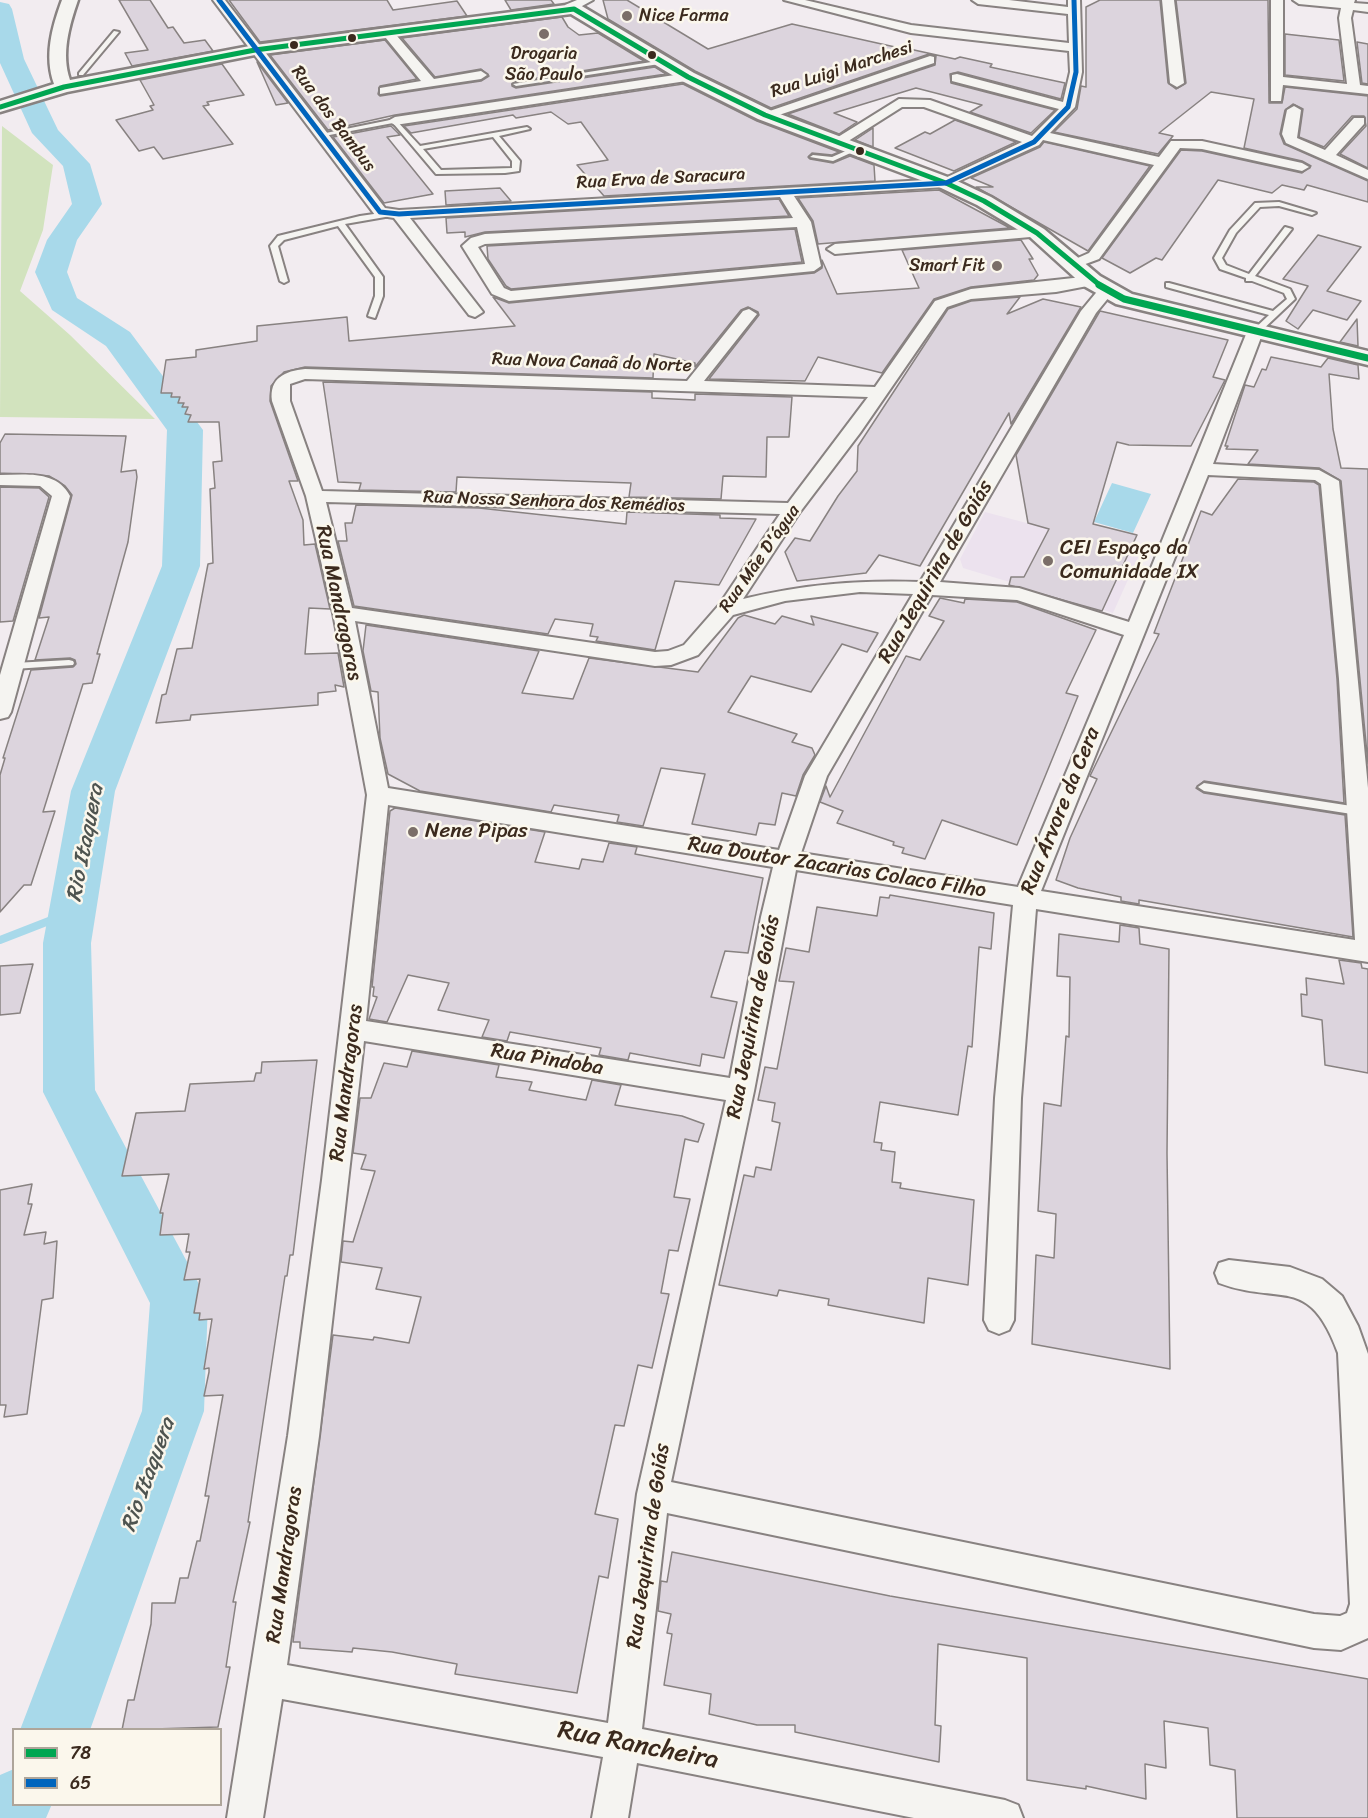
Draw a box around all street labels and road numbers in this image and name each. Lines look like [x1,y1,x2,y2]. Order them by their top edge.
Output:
street label: Rua Luigi Marchesi [768,37,916,103]
street label: Rua dos Bambus [286,62,380,176]
street label: Rua Erva de Saracura [576,164,746,194]
street label: Rua Nova Canaã do Norte [492,349,692,377]
street label: Rua Jequirina de Goiás [873,476,999,668]
street label: Rua Nossa Senhora dos Remédios [423,487,685,517]
street label: Rua Mãe D'água [715,501,805,617]
street label: Rua Mandragoras [309,523,367,683]
street label: Rua Árvore da Cera [1016,724,1106,898]
street label: Rua Doutor Zacarias Colaco Filho [686,832,988,904]
street label: Rua Jequirina de Goiás [722,913,786,1121]
street label: Rua Mandragoras [325,1003,369,1163]
street label: Rua Pindoba [489,1039,605,1081]
street label: Rua Jequirina de Goiás [622,1442,676,1650]
street label: Rua Mandragoras [262,1485,308,1645]
street label: Rua Rancheira [555,1715,721,1777]

